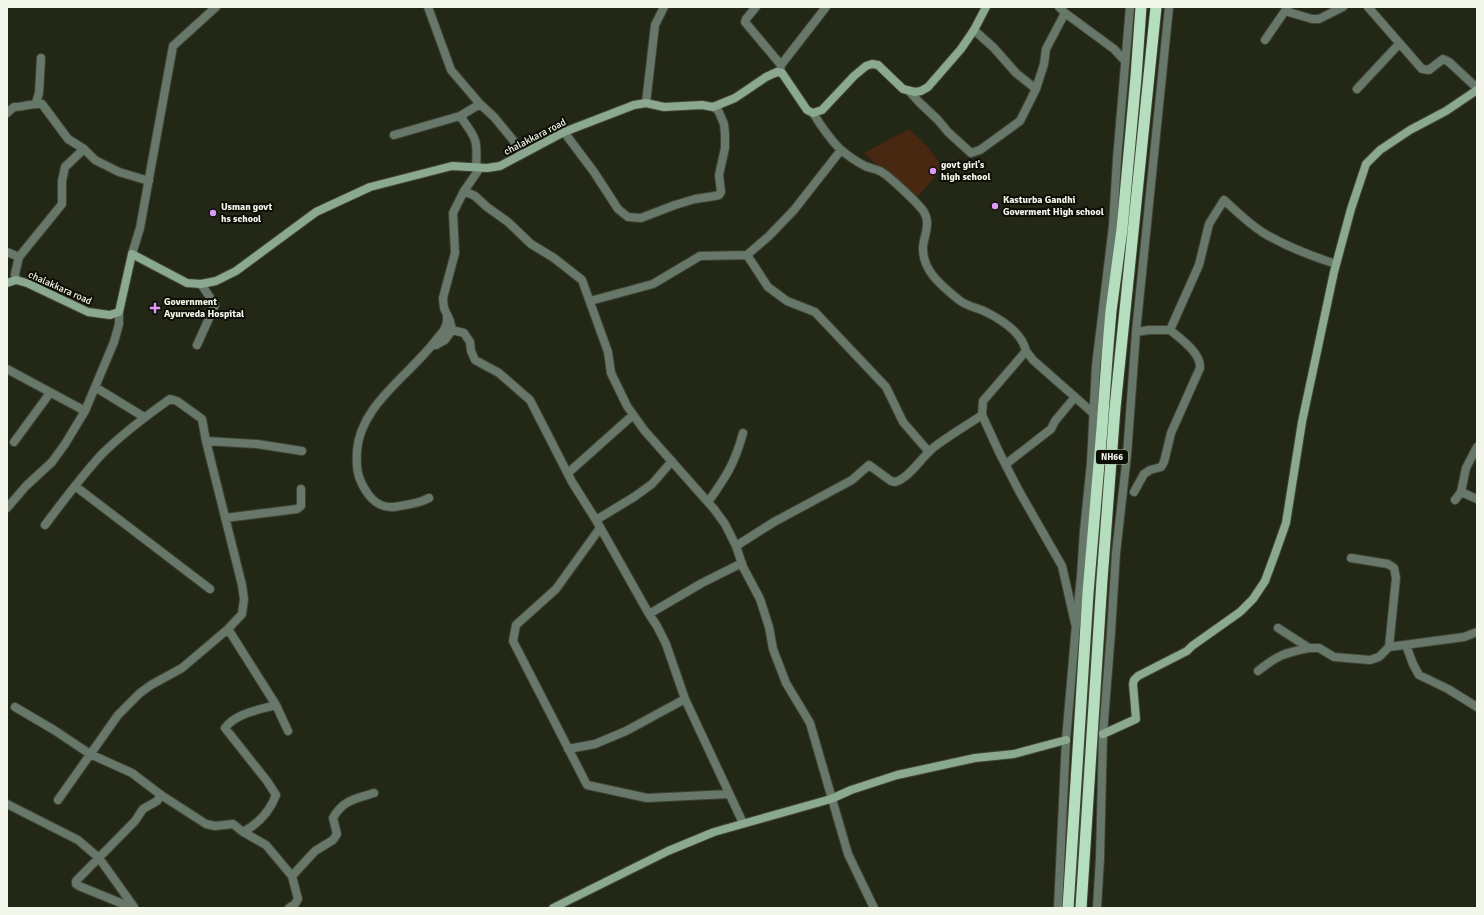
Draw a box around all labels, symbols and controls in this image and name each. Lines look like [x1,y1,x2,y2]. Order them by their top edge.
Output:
street label: chalakkara road [502,116,568,158]
place label: govt girl's high school [941,159,991,183]
marker: govt girl's high school [928,166,938,176]
place label: Kasturba Gandhi Goverment High school [1003,194,1104,218]
place label: Usman govt hs school [221,201,273,225]
marker: Kasturba Gandhi Goverment High school [990,201,1000,211]
marker: Usman govt hs school [208,208,218,218]
street label: chalakkara road [26,269,94,307]
place label: Government Ayurveda Hospital [164,296,244,320]
marker: Government Ayurveda Hospital [149,302,161,314]
road number: NH66 [1096,450,1128,464]

